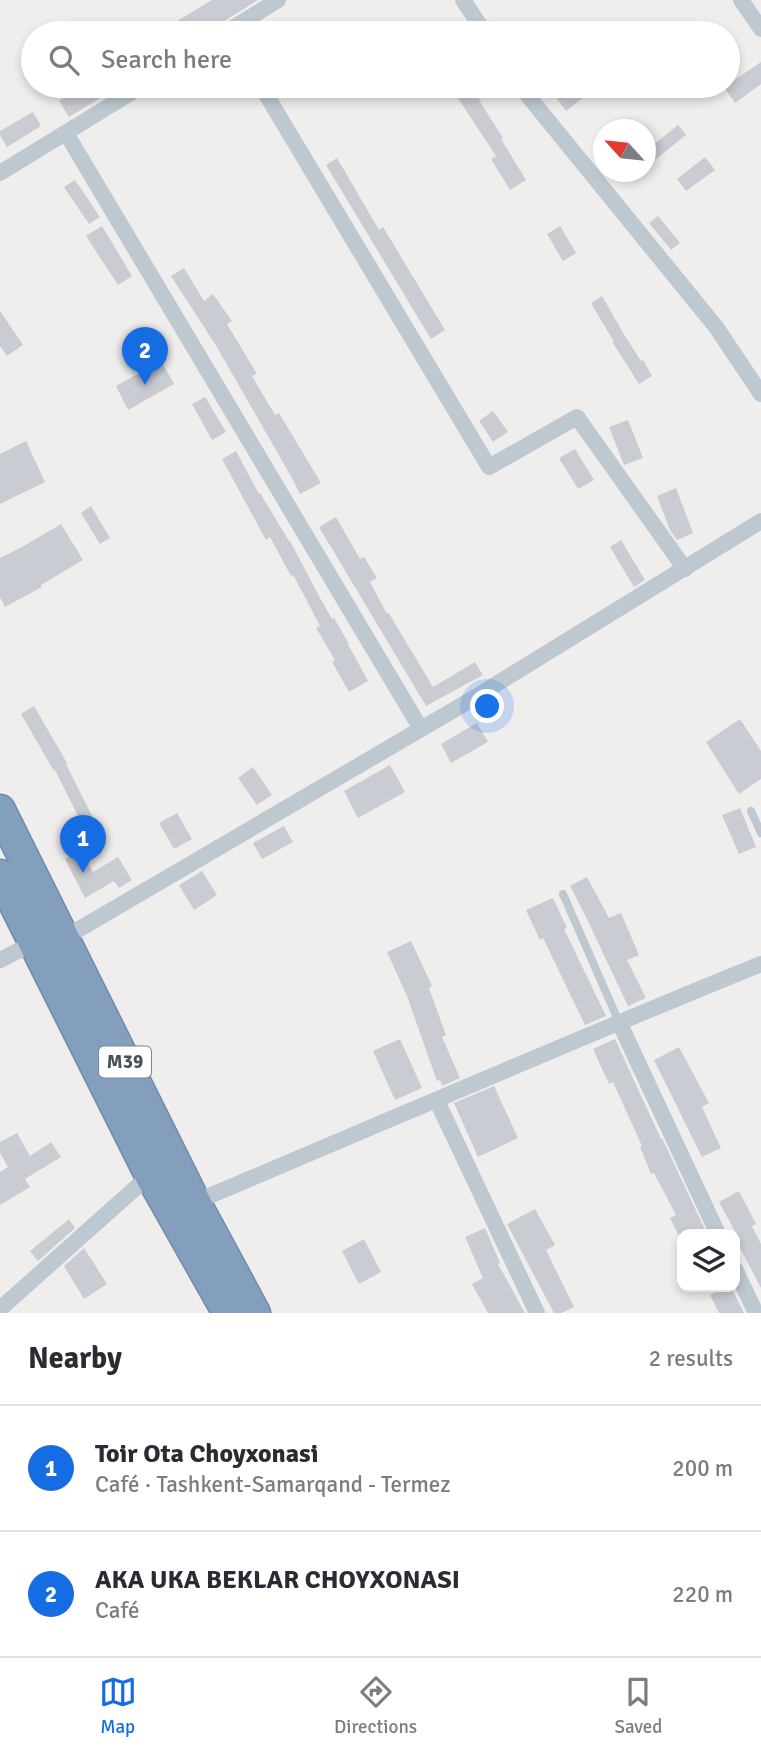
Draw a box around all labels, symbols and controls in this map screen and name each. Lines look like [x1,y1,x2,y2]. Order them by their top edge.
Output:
search box [21,21,740,98]
icon: search [45,41,83,79]
text: Search here [101,44,232,76]
north arrow [593,119,656,182]
pin: 2 [122,327,168,385]
your location [470,689,504,723]
pin: 1 [60,815,106,873]
road number: M39 [99,1046,151,1078]
map controls [677,1229,740,1292]
button: layers [677,1229,740,1292]
text: Nearby [28,1340,122,1377]
text: 2 results [649,1344,733,1373]
text: Toir Ota Choyxonasi [95,1438,318,1470]
text: 1 [45,1454,57,1483]
text: 200 m [672,1454,733,1483]
text: Café · Tashkent-Samarqand - Termez [95,1470,451,1499]
text: AKA UKA BEKLAR CHOYXONASI [95,1564,460,1596]
text: 2 [45,1580,57,1609]
text: 220 m [672,1580,733,1609]
text: Café [95,1596,139,1625]
tab: Map [99,1673,137,1739]
tab: Directions [334,1673,417,1739]
tab: Saved [614,1673,662,1739]

